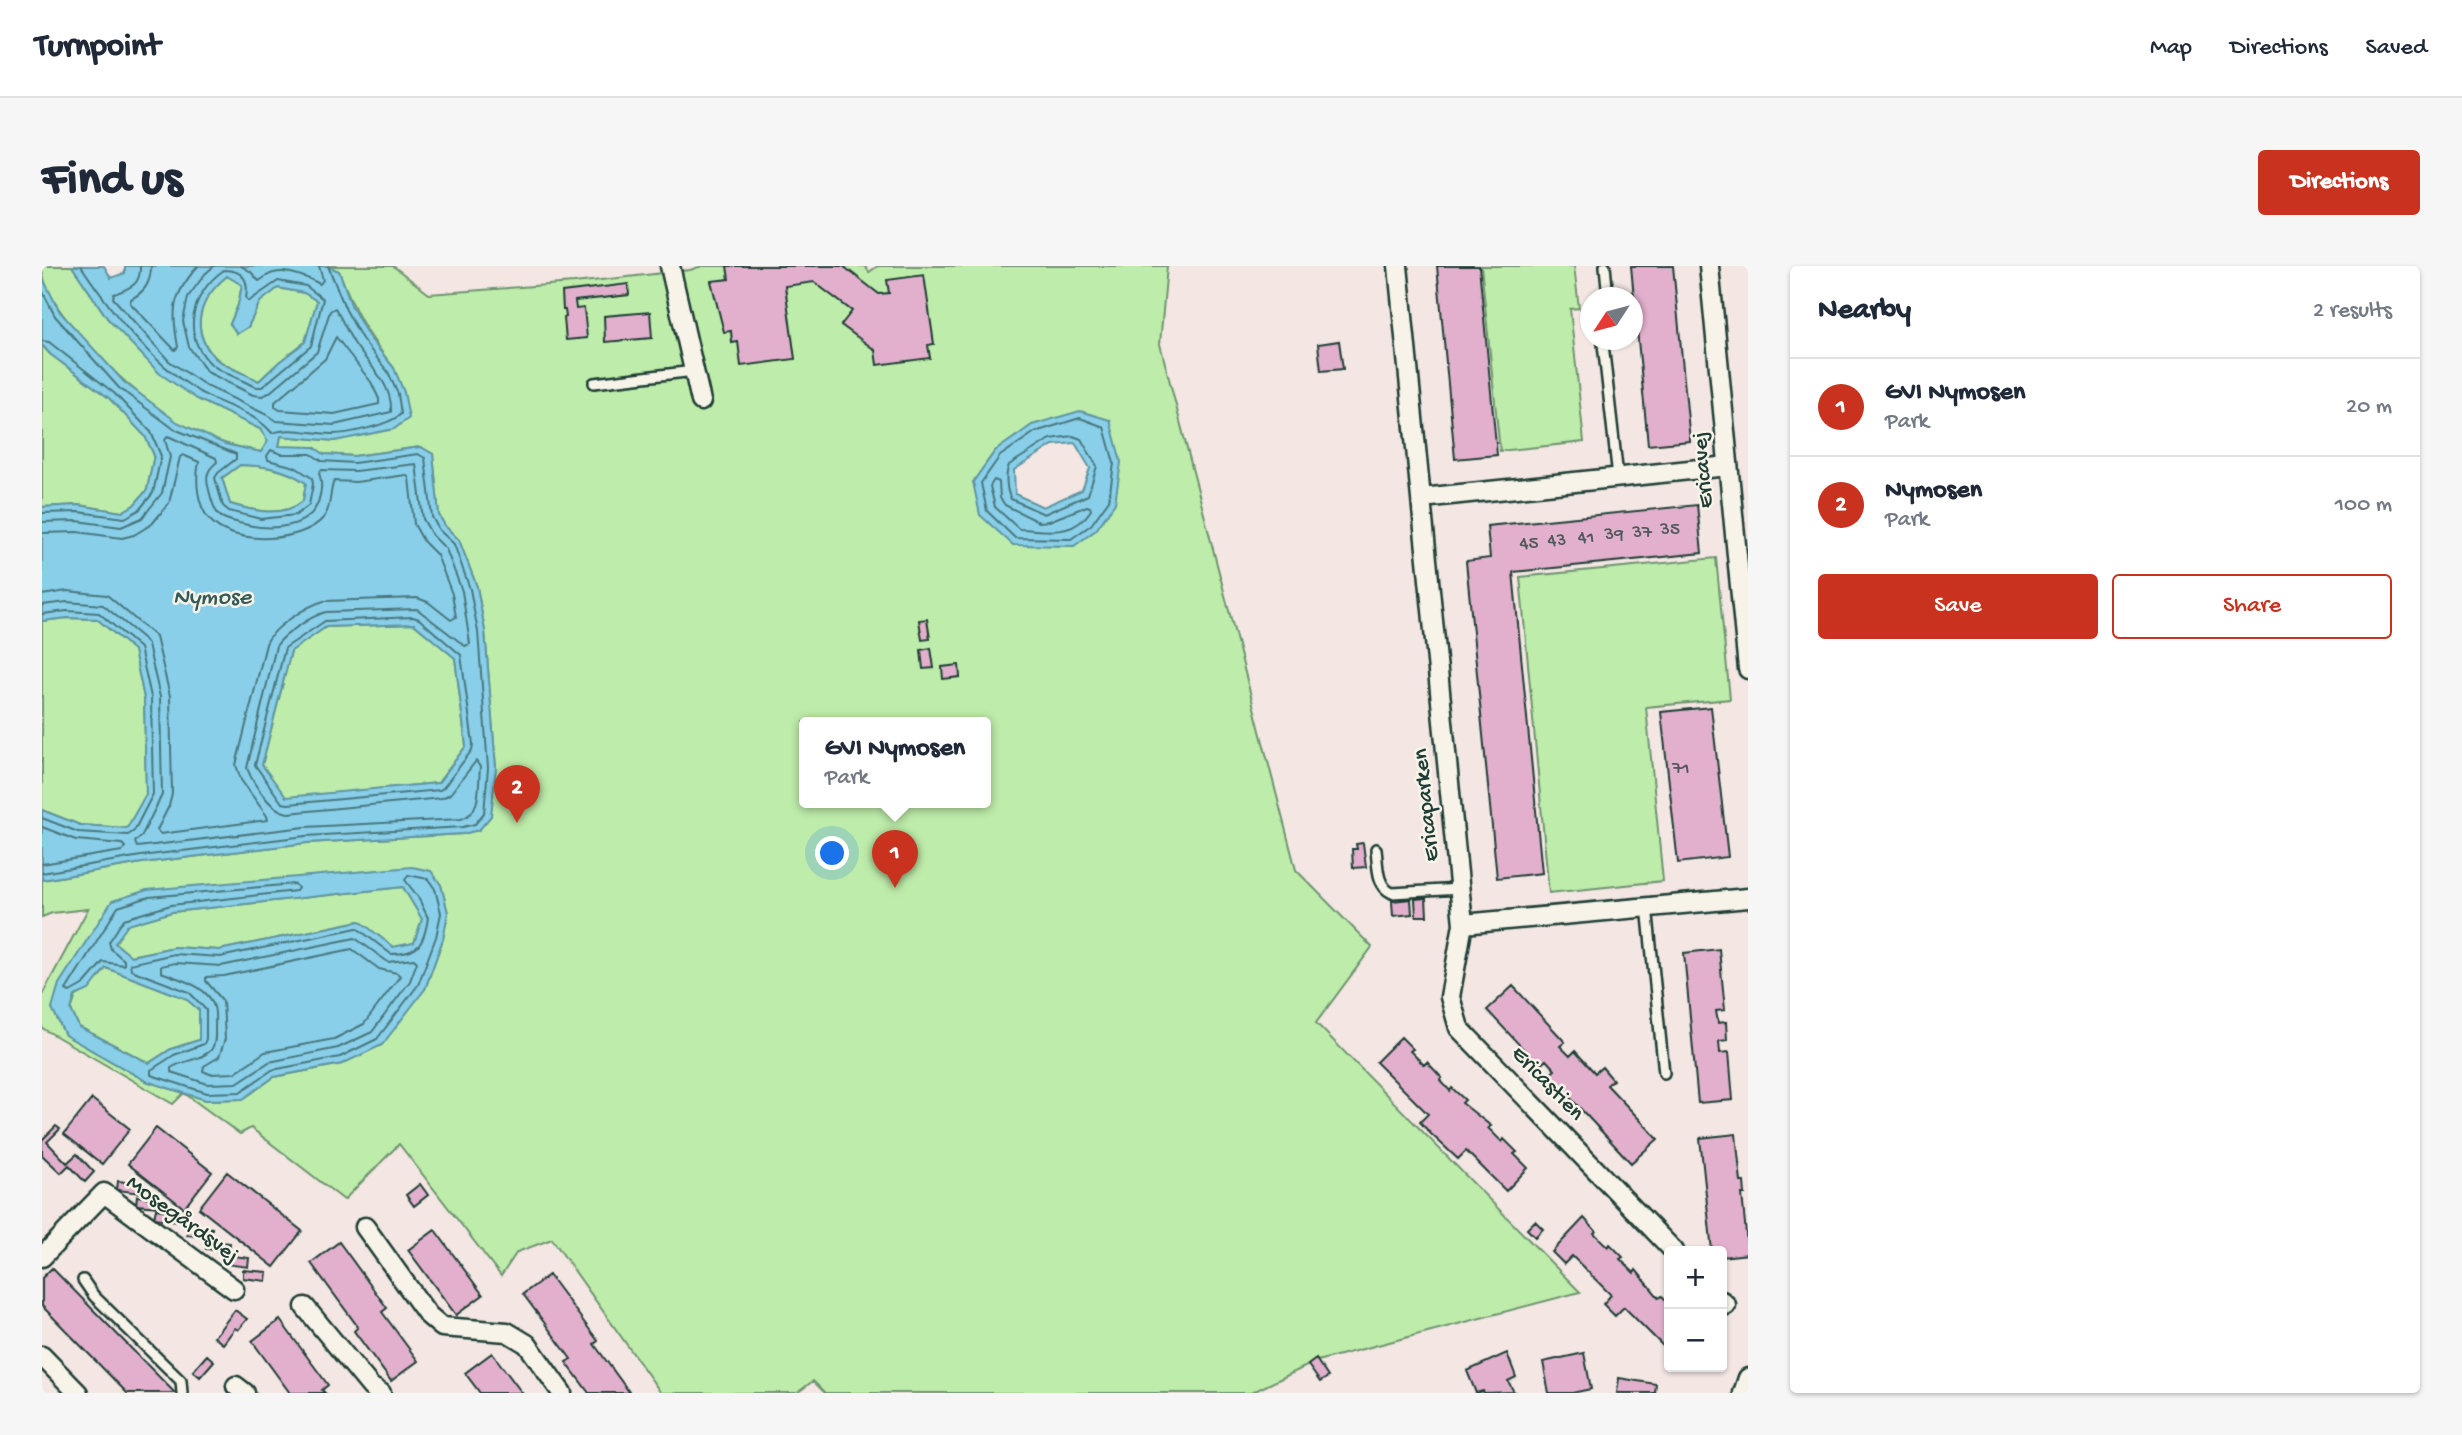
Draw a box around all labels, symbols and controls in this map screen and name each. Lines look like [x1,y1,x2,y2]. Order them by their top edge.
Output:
text: Turnpoint [35,29,160,67]
text: Map [2150,34,2192,63]
text: Directions [2230,34,2328,63]
text: Saved [2366,34,2427,63]
button: Directions [2258,150,2420,215]
text: Find us [42,153,182,211]
north arrow [1580,287,1643,350]
text: Nearby [1818,294,1911,329]
text: 2 results [2313,298,2392,325]
text: GVI Nymosen [1885,378,2025,409]
text: 1 [1836,394,1846,421]
text: 20 m [2346,394,2392,421]
text: Park [1885,409,1929,436]
street label: Ericavej [1687,431,1721,509]
text: Nymosen [1885,476,1982,507]
text: 2 [1835,492,1847,519]
text: 100 m [2335,492,2392,519]
text: Park [1885,507,1929,534]
house number: 35 [1659,519,1680,542]
house number: 37 [1631,522,1653,545]
house number: 39 [1603,524,1624,547]
house number: 41 [1578,527,1594,550]
house number: 43 [1548,530,1567,553]
house number: 45 [1520,533,1538,556]
button: Save [1818,574,2098,639]
button: Share [2112,574,2392,639]
water label: Nymose [173,584,253,613]
popup [799,717,991,808]
text: GVI Nymosen [825,734,965,765]
street label: Ericaparken [1408,747,1446,863]
house number: 71 [1671,758,1690,781]
pin: 2 [494,765,540,823]
text: Park [825,765,869,792]
pin: 1 [872,830,918,888]
your location [815,836,849,870]
street label: Ericastien [1505,1041,1589,1127]
street label: Mosegårdsvej [120,1170,244,1270]
map controls [1664,1246,1727,1372]
button: + [1664,1246,1727,1309]
button: − [1664,1309,1727,1372]

